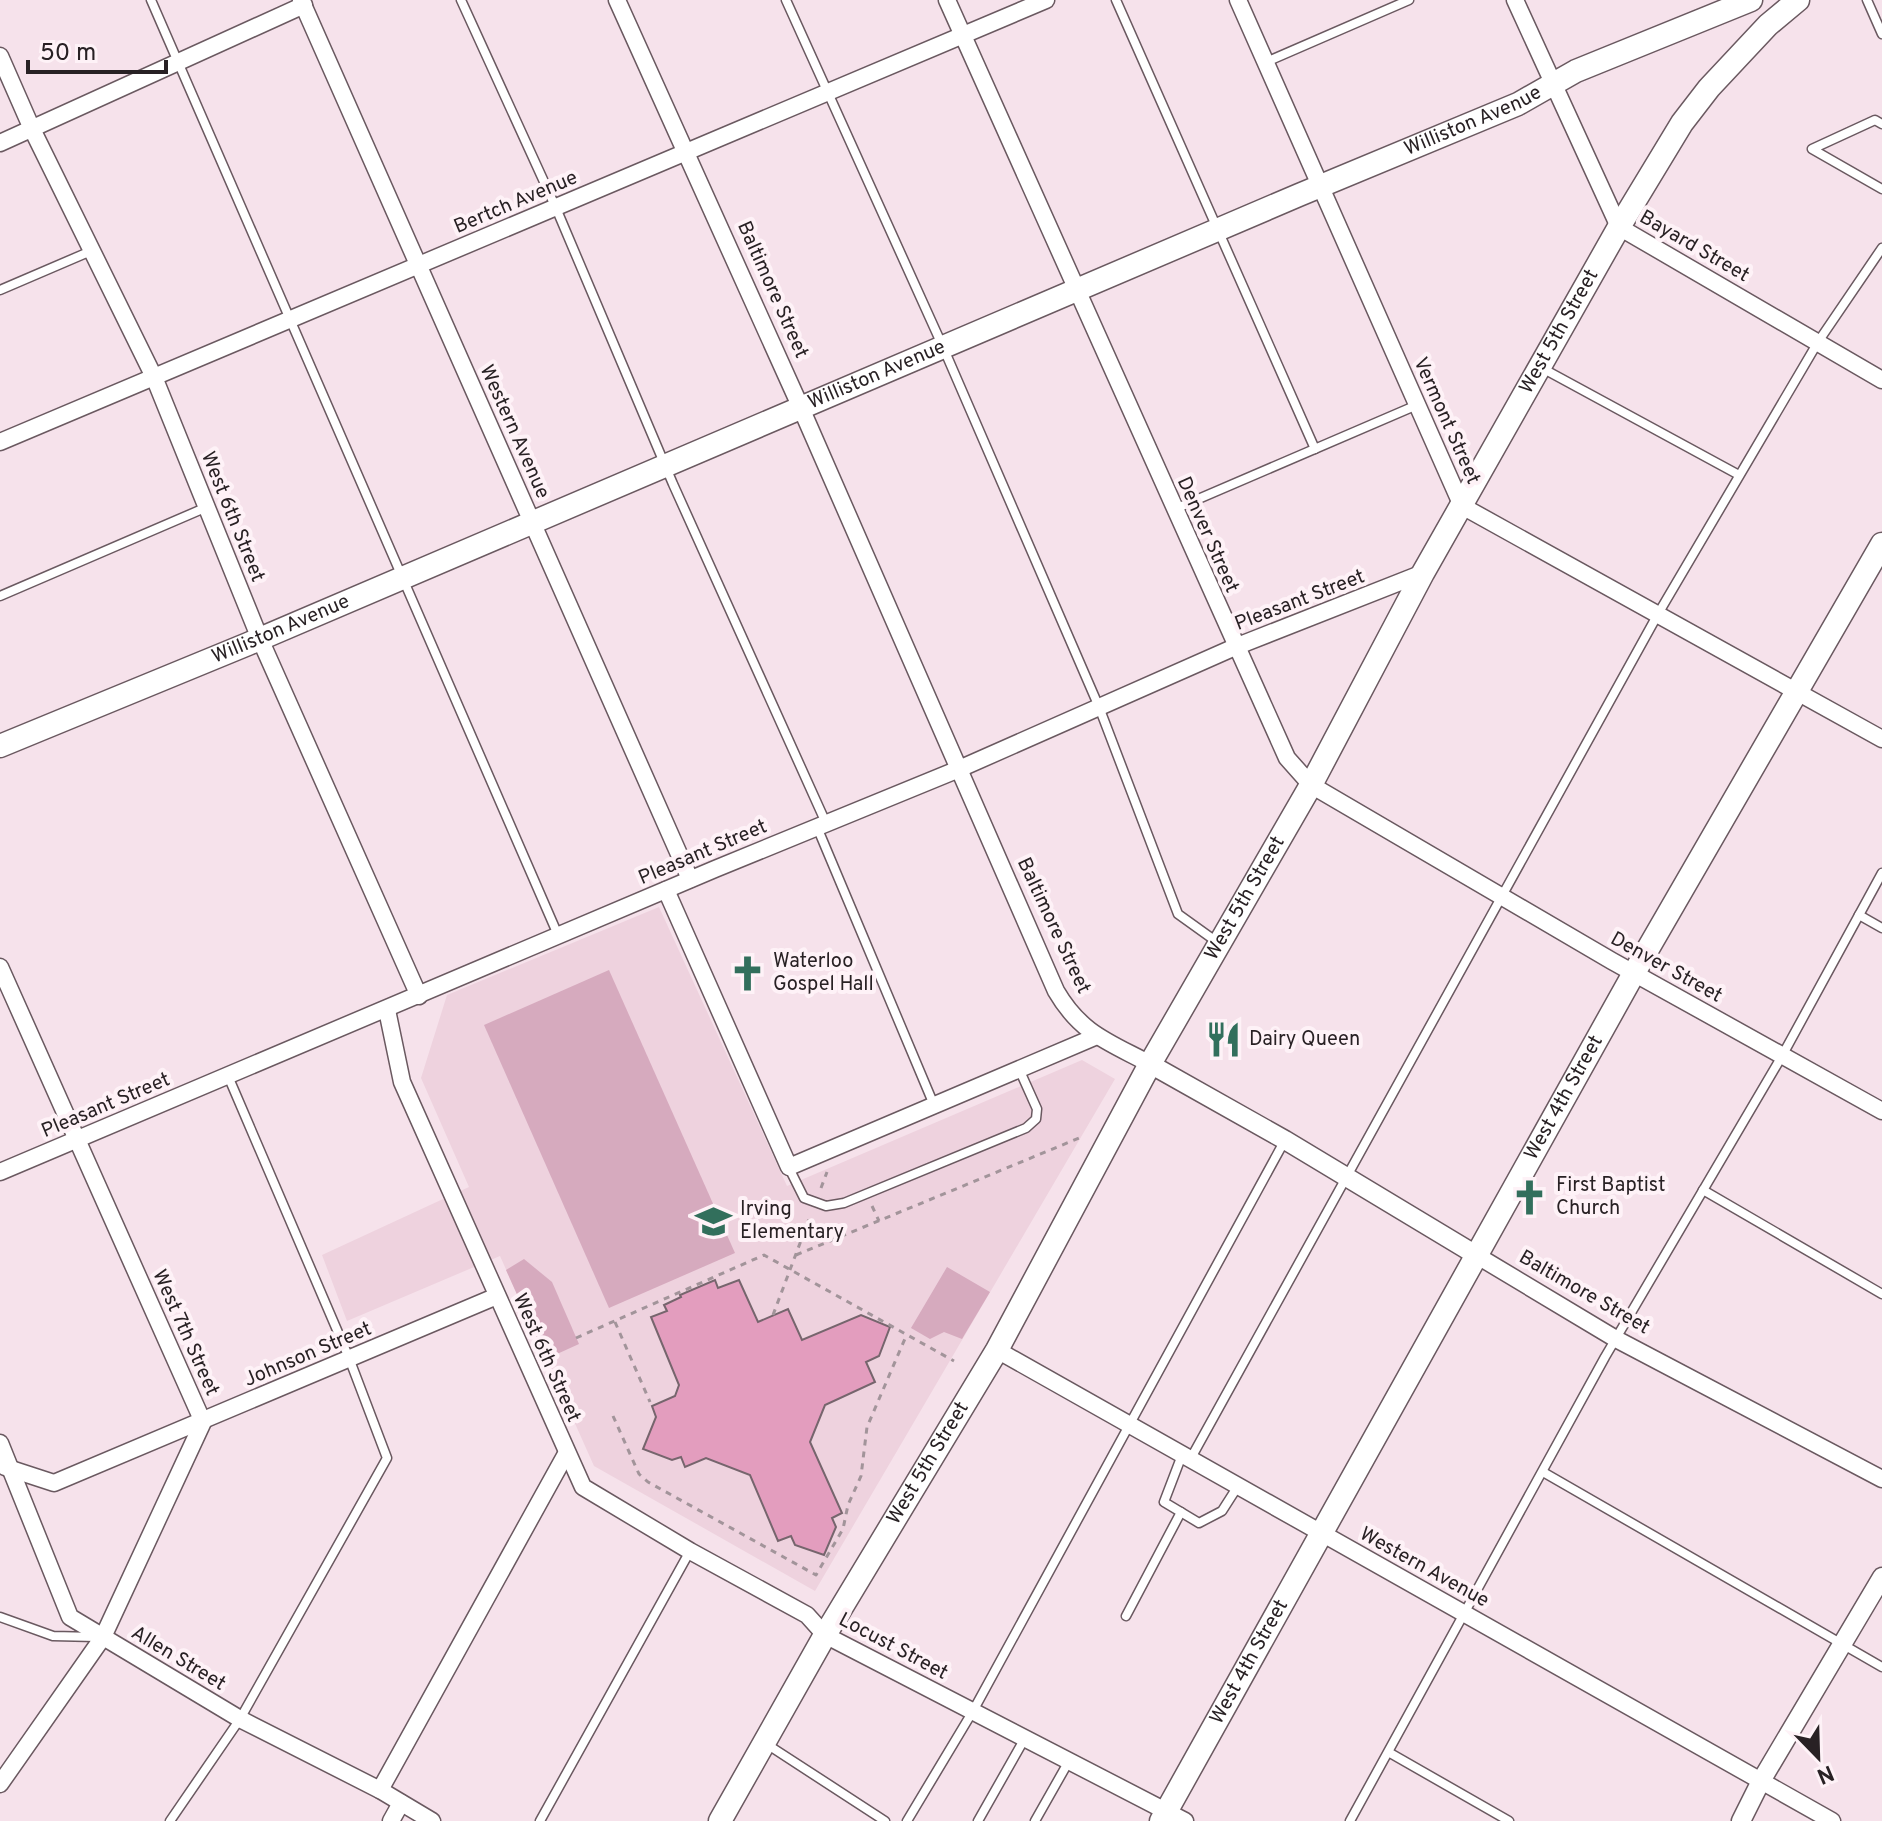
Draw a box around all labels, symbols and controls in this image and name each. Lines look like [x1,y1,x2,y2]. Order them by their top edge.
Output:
scale bar [28,24,166,74]
text: 50 m [40,39,96,69]
street label: Williston Avenue [1401,80,1547,163]
street label: Bertch Avenue [450,165,582,241]
street label: Bayard Street [1634,205,1754,289]
street label: Baltimore Street [730,217,814,363]
street label: West 5th Street [1514,265,1605,399]
street label: Williston Avenue [804,334,950,416]
street label: Vermont Street [1406,353,1486,489]
street label: Western Avenue [473,361,555,503]
street label: West 6th Street [194,448,270,586]
street label: Denver Street [1170,473,1244,597]
street label: Pleasant Street [1231,564,1369,638]
street label: Williston Avenue [208,589,354,670]
street label: Pleasant Street [635,814,771,892]
street label: West 5th Street [1200,832,1292,965]
street label: Baltimore Street [1010,854,1096,998]
street label: Denver Street [1605,927,1727,1009]
place label: Waterloo Gospel Hall [773,949,874,998]
church icon: Waterloo Gospel Hall [728,954,766,992]
restaurant icon: Dairy Queen [1204,1021,1242,1059]
place label: Dairy Queen [1249,1027,1360,1053]
street label: West 4th Street [1519,1031,1610,1165]
street label: Pleasant Street [38,1067,174,1145]
place label: First Baptist Church [1556,1173,1666,1222]
church icon: First Baptist Church [1511,1179,1549,1217]
place label: Irving Elementary [740,1197,844,1246]
school or university icon: Irving Elementary [695,1202,733,1240]
street label: Baltimore Street [1514,1245,1654,1341]
street label: West 7th Street [146,1266,224,1400]
street label: West 6th Street [506,1289,586,1427]
street label: Johnson Street [240,1316,376,1394]
street label: West 5th Street [881,1397,976,1530]
street label: Western Avenue [1355,1522,1493,1614]
street label: West 4th Street [1204,1595,1295,1729]
street label: Locust Street [834,1607,952,1687]
street label: Allen Street [126,1621,230,1697]
north arrow [1778,1717,1858,1797]
text: N [1812,1758,1837,1789]

